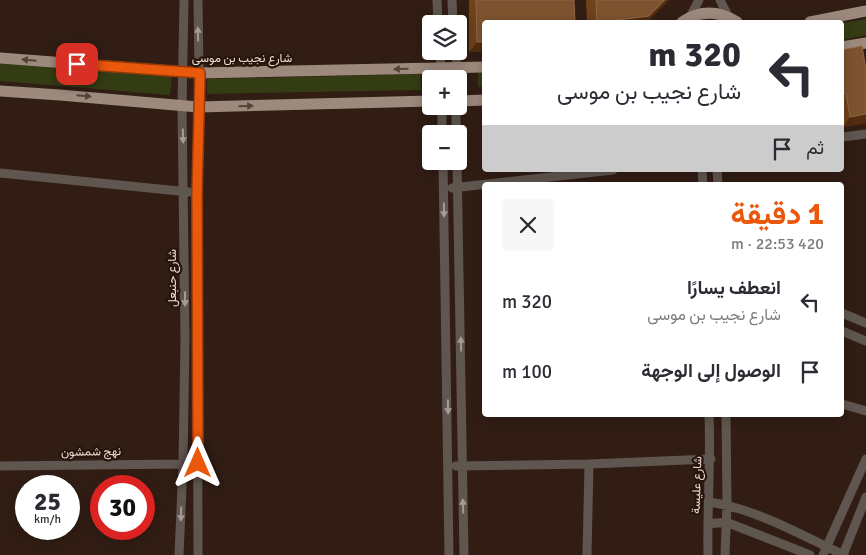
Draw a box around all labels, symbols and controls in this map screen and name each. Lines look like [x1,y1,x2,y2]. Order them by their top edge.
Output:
map controls [422,15,467,170]
button: layers [422,15,467,60]
one-way arrow [194,26,202,42]
text: 320 m [648,33,741,76]
icon: left [759,40,824,105]
pin [56,43,98,85]
icon: arrive [63,50,91,78]
street label: شارع نجيب بن موسى [192,51,292,67]
one-way arrow [21,56,37,64]
one-way arrow [393,65,409,73]
button: + [422,70,467,115]
text: شارع نجيب بن موسى [557,78,741,105]
one-way arrow [76,93,92,101]
one-way arrow [238,102,254,110]
button: − [422,125,467,170]
one-way arrow [179,128,187,144]
icon: arrive [768,135,796,163]
text: ثم [806,136,824,160]
text: 1 دقيقة [730,196,824,233]
button: close [502,199,554,251]
one-way arrow [440,202,448,218]
text: 420 m · 22:53 [731,234,824,254]
street label: شارع حنبعل [165,249,181,307]
text: انعطف يسارًا [687,276,781,300]
icon: left [796,288,824,316]
text: 320 m [502,290,552,314]
one-way arrow [181,291,189,307]
text: شارع نجيب بن موسى [647,305,781,325]
one-way arrow [456,336,464,352]
icon: arrive [796,358,824,386]
text: الوصول إلى الوجهة [641,359,781,383]
text: 100 m [502,360,552,384]
one-way arrow [444,400,452,416]
position arrow [171,436,223,488]
street label: نهج شمشون [61,444,121,461]
street label: شارع عليسة [689,456,706,514]
speed limit sign: 30 [90,475,155,540]
text: 25 [34,486,61,517]
one-way arrow [459,498,467,514]
one-way arrow [177,506,185,522]
text: km/h [34,512,61,527]

